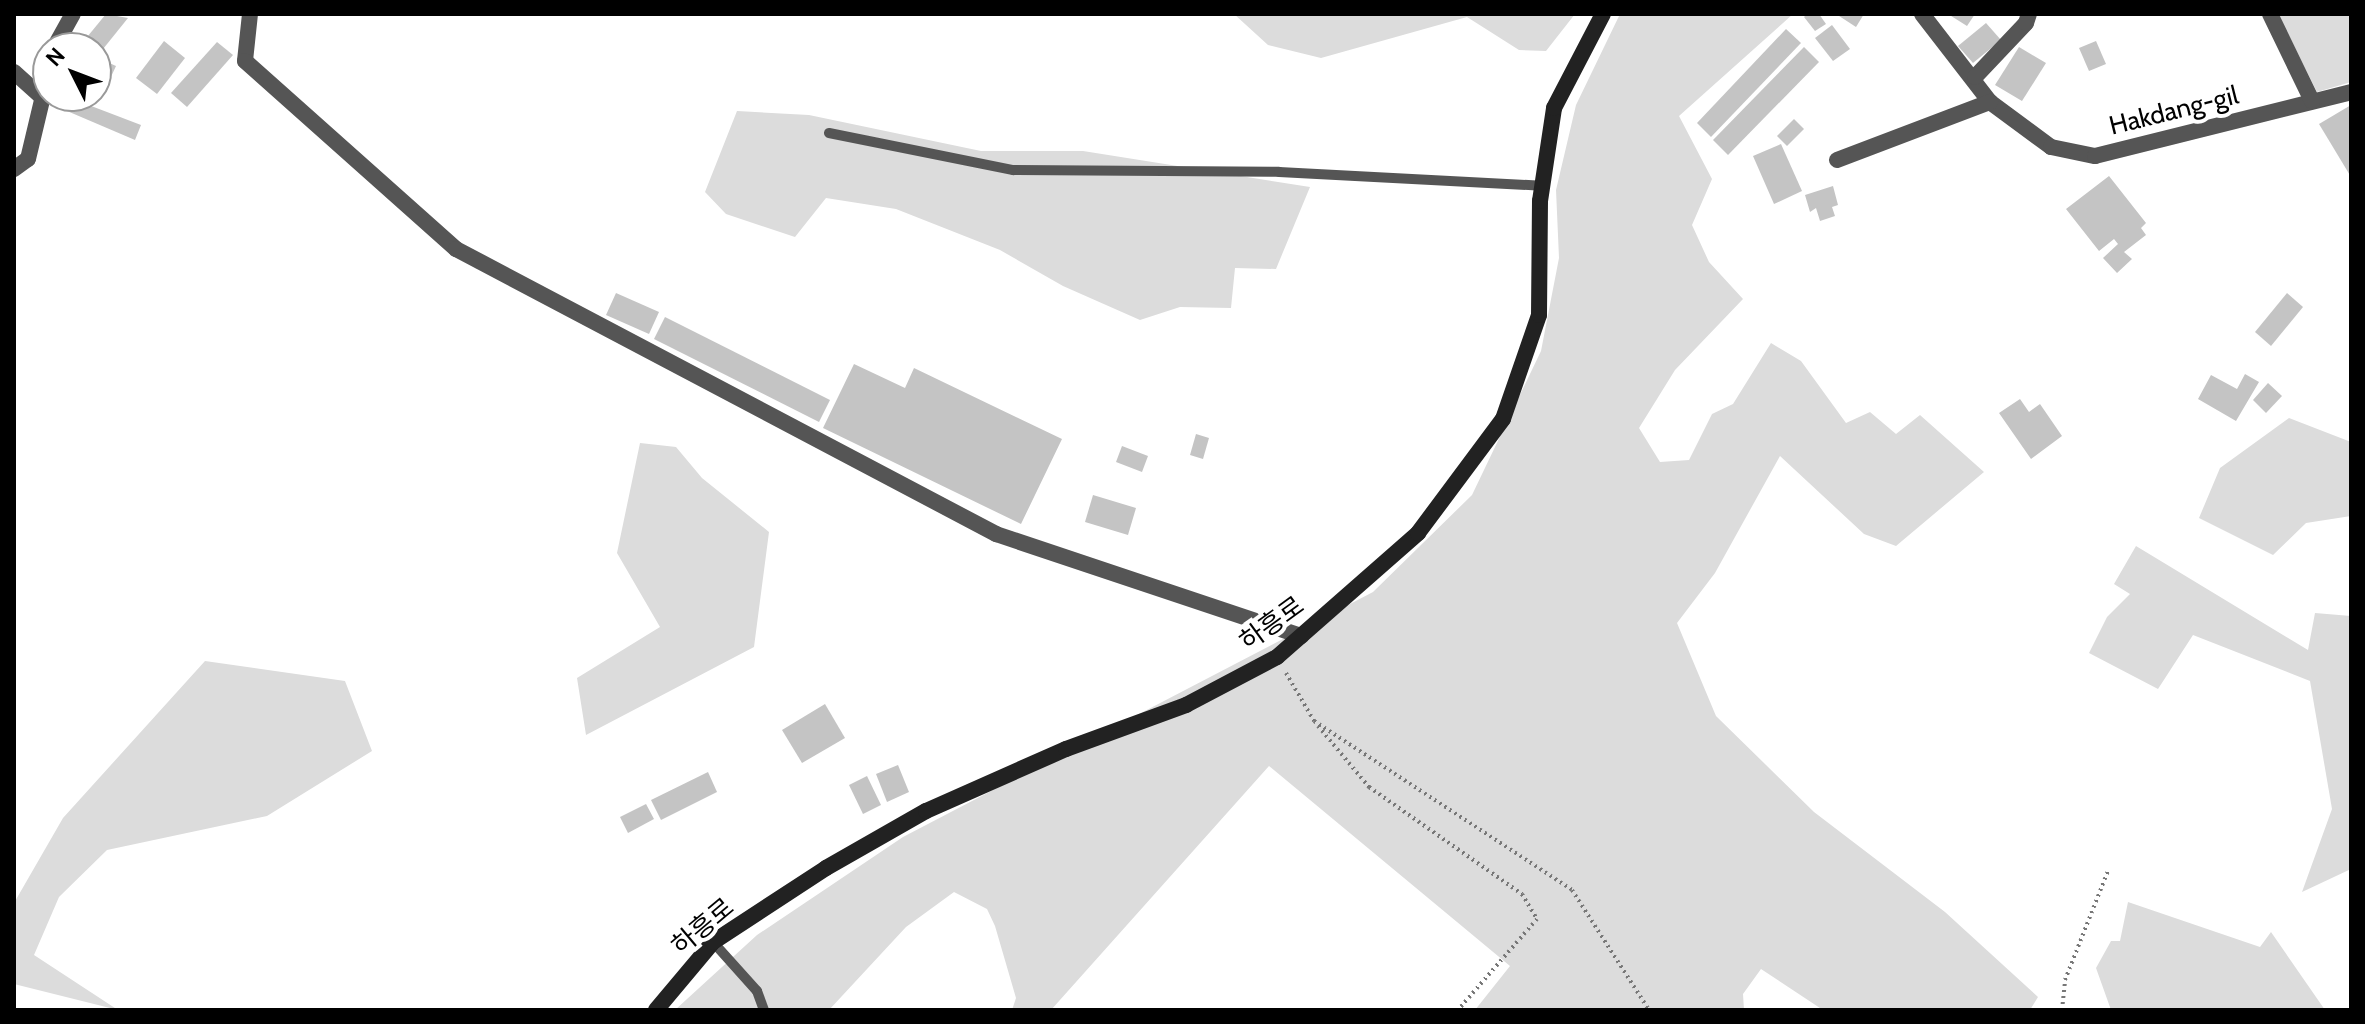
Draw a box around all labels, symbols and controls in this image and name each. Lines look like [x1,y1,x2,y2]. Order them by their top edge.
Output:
north arrow [32,32,112,112]
text: N [40,42,71,72]
street label: Hakdang-gil [2106,80,2242,142]
street label: 하흥로 [1234,590,1310,658]
street label: 하흥로 [665,892,741,962]

